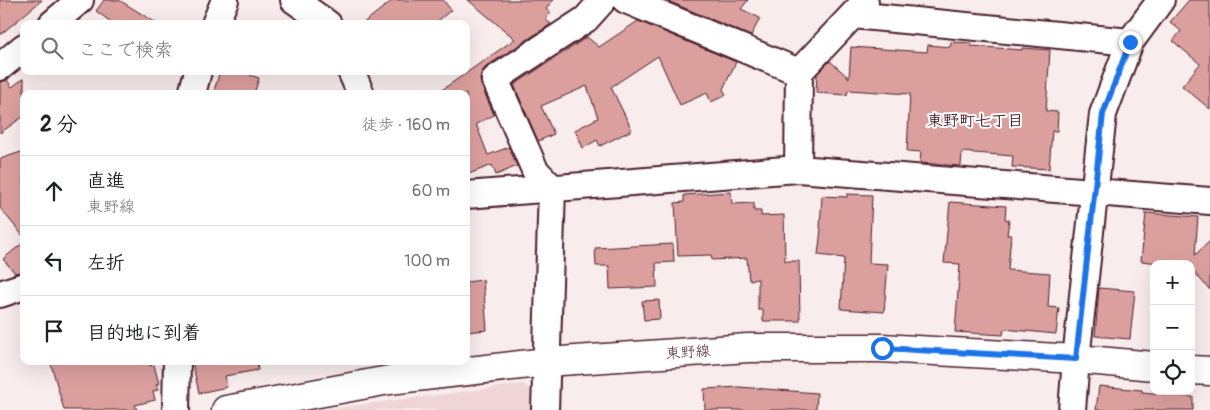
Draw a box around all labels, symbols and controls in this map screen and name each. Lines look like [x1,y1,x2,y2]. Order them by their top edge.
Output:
search box [20,20,470,75]
route end [1119,31,1142,54]
icon: search [38,34,66,62]
text: ここで検索 [78,38,173,62]
text: 2 分 [40,111,77,138]
district label: 東野町七丁目 [927,111,1023,131]
text: 徒歩 · 160 m [362,115,450,135]
text: 直進 [87,169,125,193]
icon: ahead [40,177,68,205]
text: 60 m [412,181,450,201]
text: 東野線 [87,197,135,217]
icon: left [40,247,68,275]
text: 左折 [87,251,125,275]
text: 100 m [404,251,450,271]
map controls [1150,260,1195,395]
button: + [1150,260,1195,305]
button: − [1150,305,1195,350]
icon: arrive [40,317,68,345]
text: 目的地に到着 [87,321,201,345]
route start [871,337,894,360]
street label: 東野線 [665,341,711,364]
button: locate [1150,350,1195,395]

